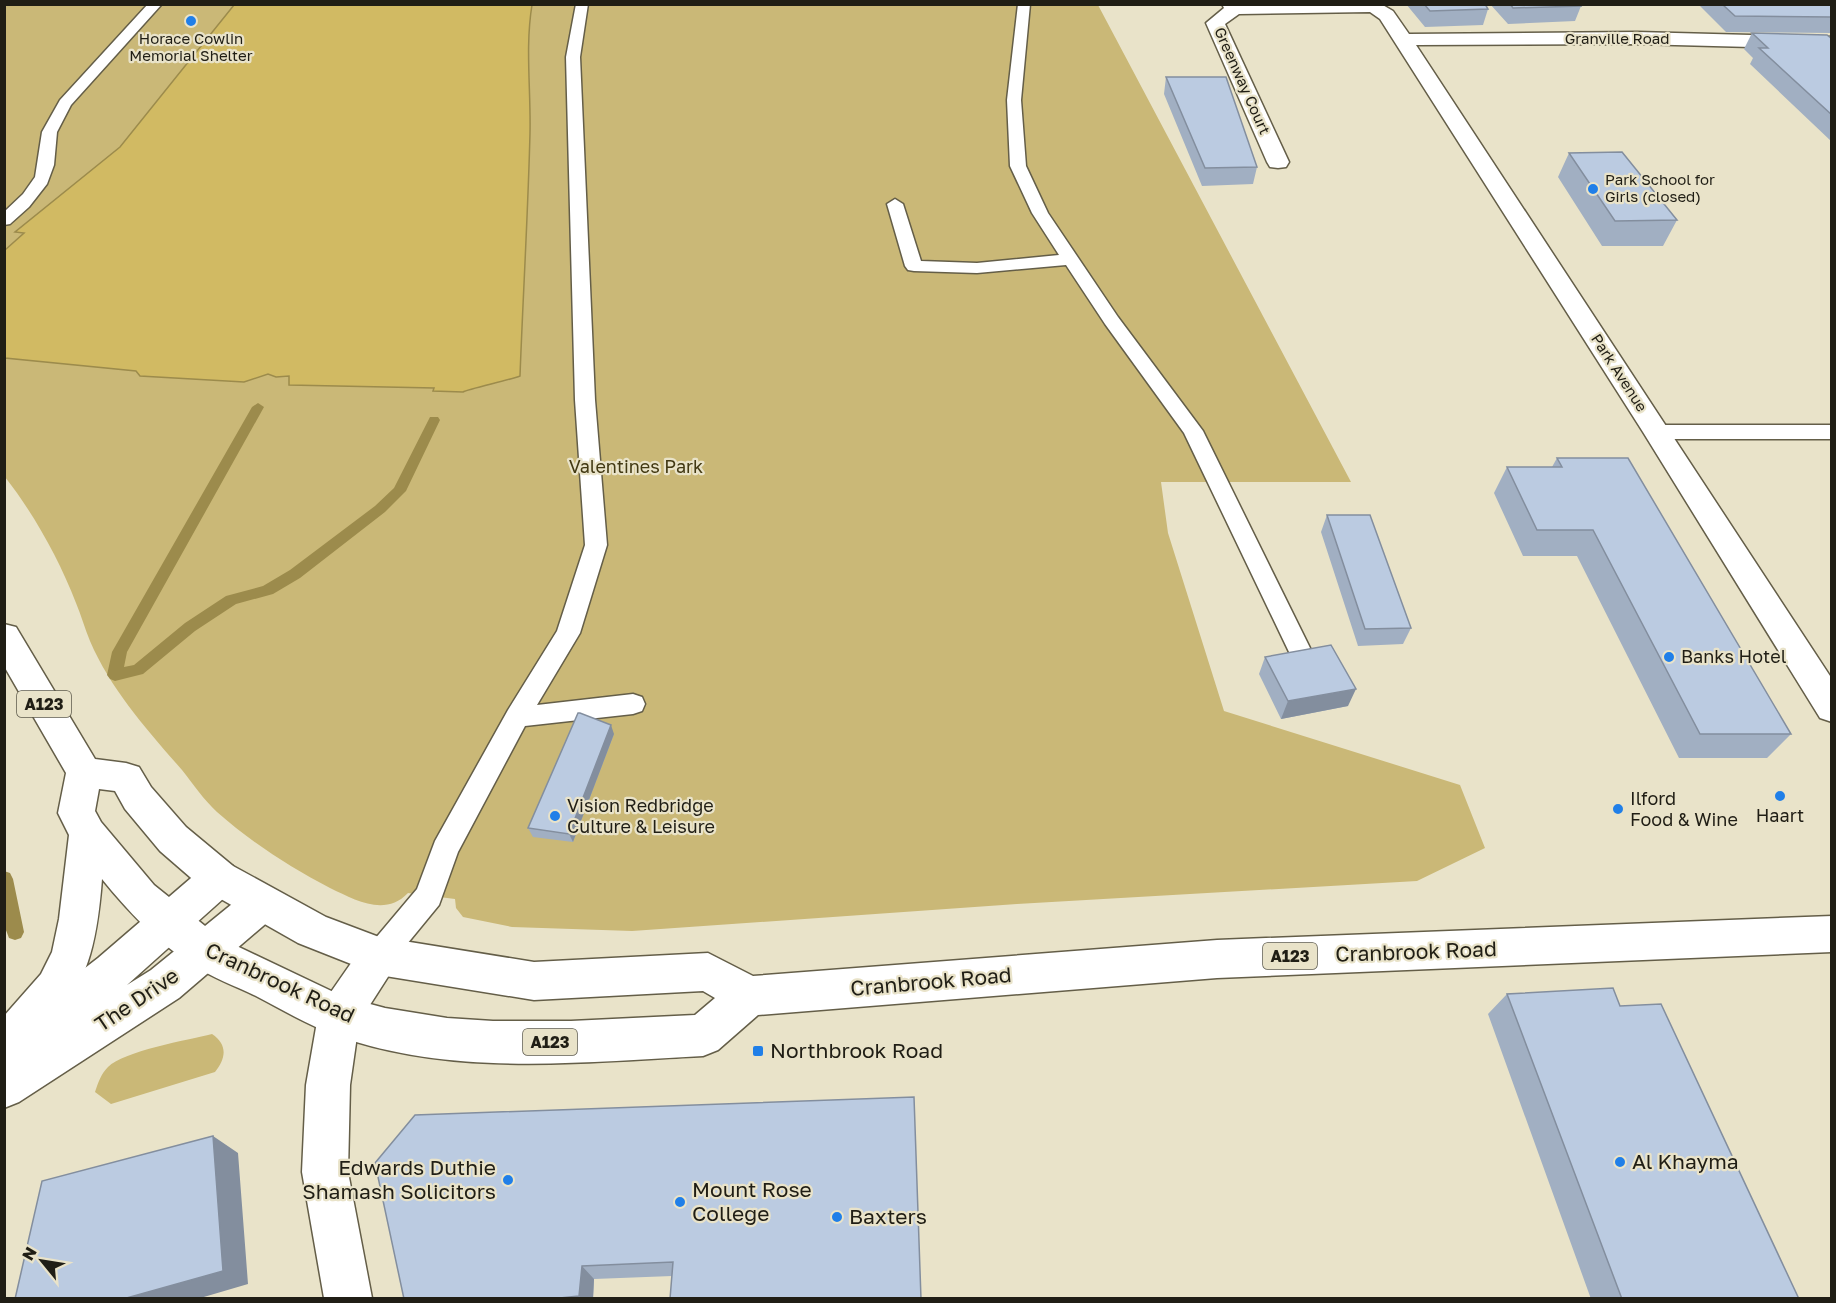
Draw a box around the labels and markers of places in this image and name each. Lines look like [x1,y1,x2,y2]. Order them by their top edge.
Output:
marker: Horace Cowlin Memorial Shelter [184,14,198,28]
place label: Horace Cowlin Memorial Shelter [129,29,253,64]
place label: Park School for Girls (closed) [1605,170,1715,205]
marker: Park School for Girls (closed) [1586,182,1600,196]
place label: Banks Hotel [1681,645,1787,667]
marker: Banks Hotel [1662,650,1676,664]
place label: Ilford Food & Wine [1630,787,1738,830]
marker: Haart [1773,789,1787,803]
place label: Vision Redbridge Culture & Leisure [567,794,715,837]
marker: Ilford Food & Wine [1611,802,1625,816]
place label: Haart [1756,804,1804,826]
marker: Vision Redbridge Culture & Leisure [548,809,562,823]
place label: Northbrook Road [770,1037,943,1063]
marker: Northbrook Road [751,1044,765,1058]
place label: Al Khayma [1632,1148,1739,1174]
place label: Edwards Duthie Shamash Solicitors [302,1154,496,1204]
marker: Al Khayma [1613,1155,1627,1169]
marker: Edwards Duthie Shamash Solicitors [501,1173,515,1187]
place label: Mount Rose College [692,1176,812,1226]
marker: Mount Rose College [673,1195,687,1209]
place label: Baxters [849,1203,927,1229]
marker: Baxters [830,1210,844,1224]

